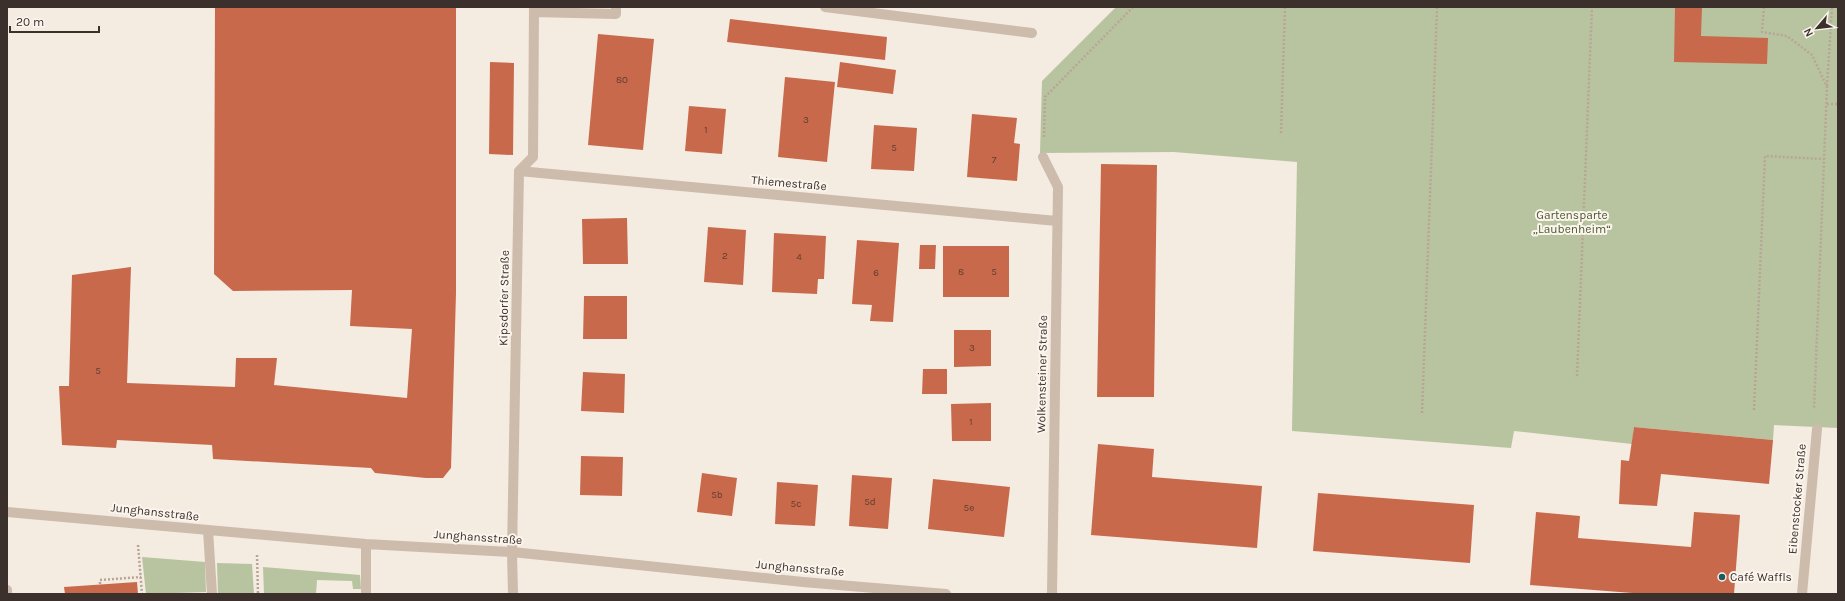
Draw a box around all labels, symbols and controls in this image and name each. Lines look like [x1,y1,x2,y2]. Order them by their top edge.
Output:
scale bar [10,8,99,34]
north arrow [1797,8,1837,48]
text: 20 m [16,15,44,29]
text: N [1801,26,1816,39]
house number: 80 [616,74,628,86]
house number: 3 [803,114,809,126]
house number: 1 [704,124,708,136]
house number: 5 [891,142,897,154]
house number: 7 [992,154,997,166]
street label: Thiemestraße [751,173,827,193]
park label: Gartensparte „Laubenheim“ [1533,208,1611,236]
street label: Kipsdorfer Straße [496,250,512,346]
house number: 2 [722,250,728,262]
house number: 4 [796,251,802,263]
house number: 8 [958,266,964,278]
house number: 5 [991,266,997,278]
house number: 6 [873,267,879,279]
street label: Wolkensteiner Straße [1034,315,1050,433]
house number: 3 [969,342,975,354]
house number: 5 [95,365,101,377]
house number: 1 [969,416,973,428]
street label: Eibenstocker Straße [1785,443,1809,555]
house number: 5b [711,489,723,501]
house number: 5d [864,496,876,508]
house number: 5c [791,498,801,510]
street label: Junghansstraße [110,500,200,524]
house number: 5e [964,502,974,514]
street label: Junghansstraße [433,527,523,547]
street label: Junghansstraße [755,557,845,579]
place label: Café Waffls [1730,570,1792,584]
marker: Café Waffls [1717,572,1727,582]

